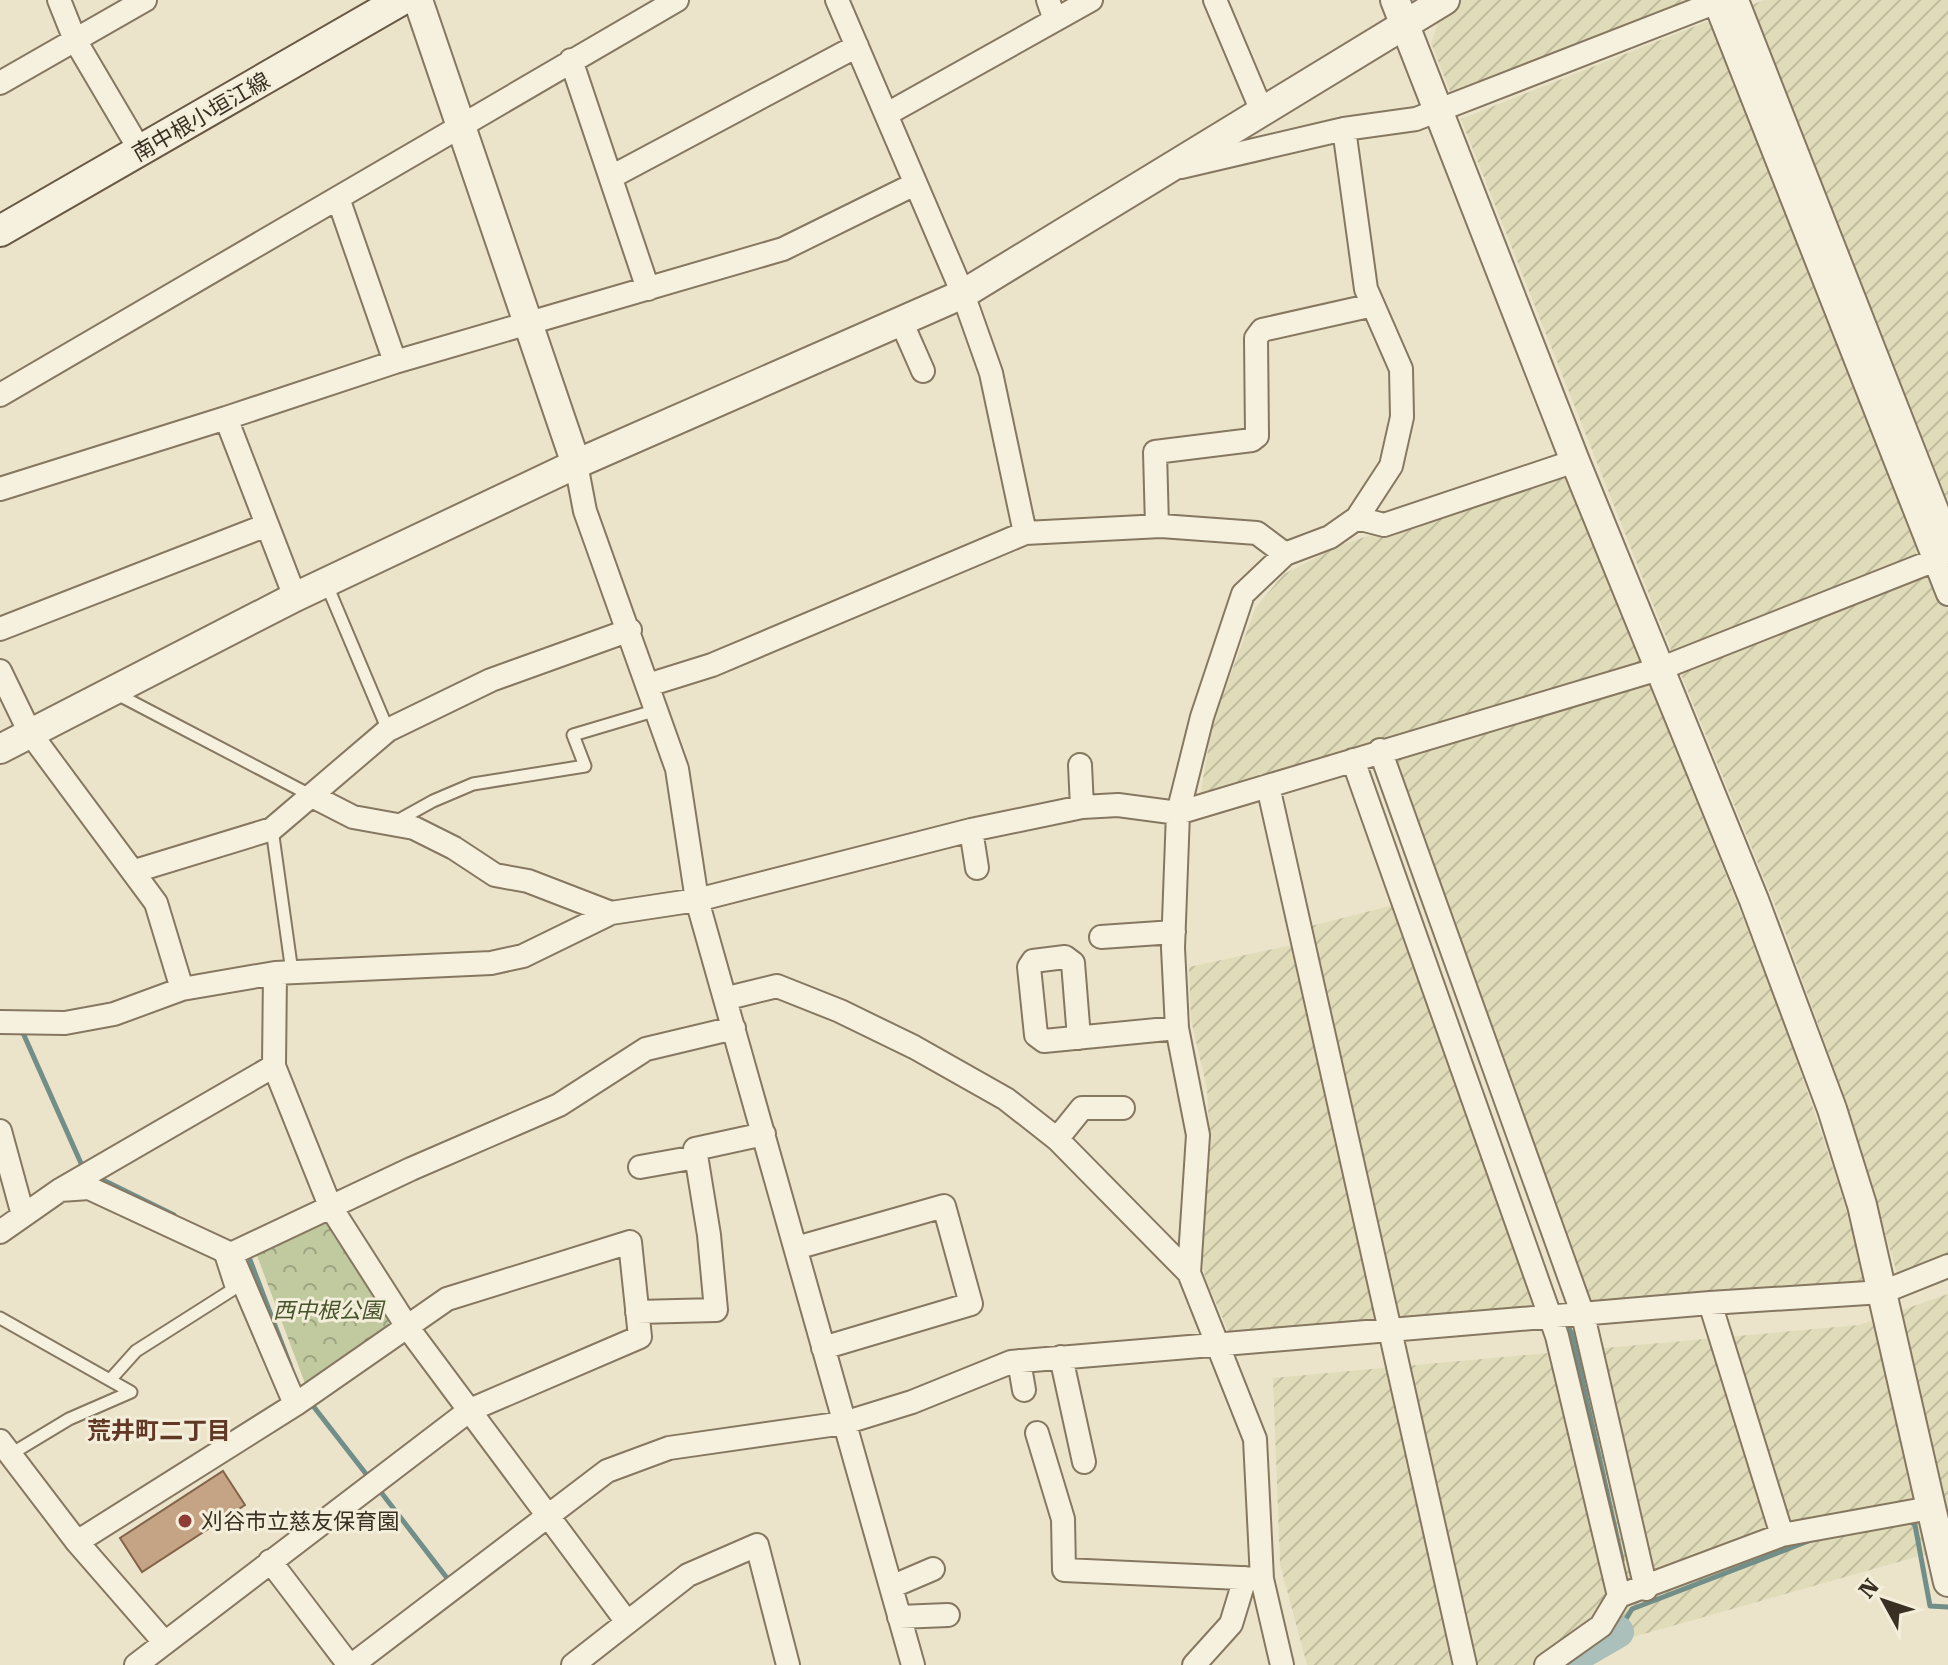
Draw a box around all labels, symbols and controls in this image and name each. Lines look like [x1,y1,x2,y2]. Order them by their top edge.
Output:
street label: 南中根小垣江線 [128,68,274,166]
park label: 西中根公園 [273,1298,386,1323]
district label: 荒井町二丁目 [87,1417,231,1445]
place label: 刈谷市立慈友保育園 [201,1509,399,1534]
marker: 刈谷市立慈友保育園 [176,1512,194,1530]
north arrow [1844,1561,1924,1641]
text: N [1854,1574,1884,1603]

